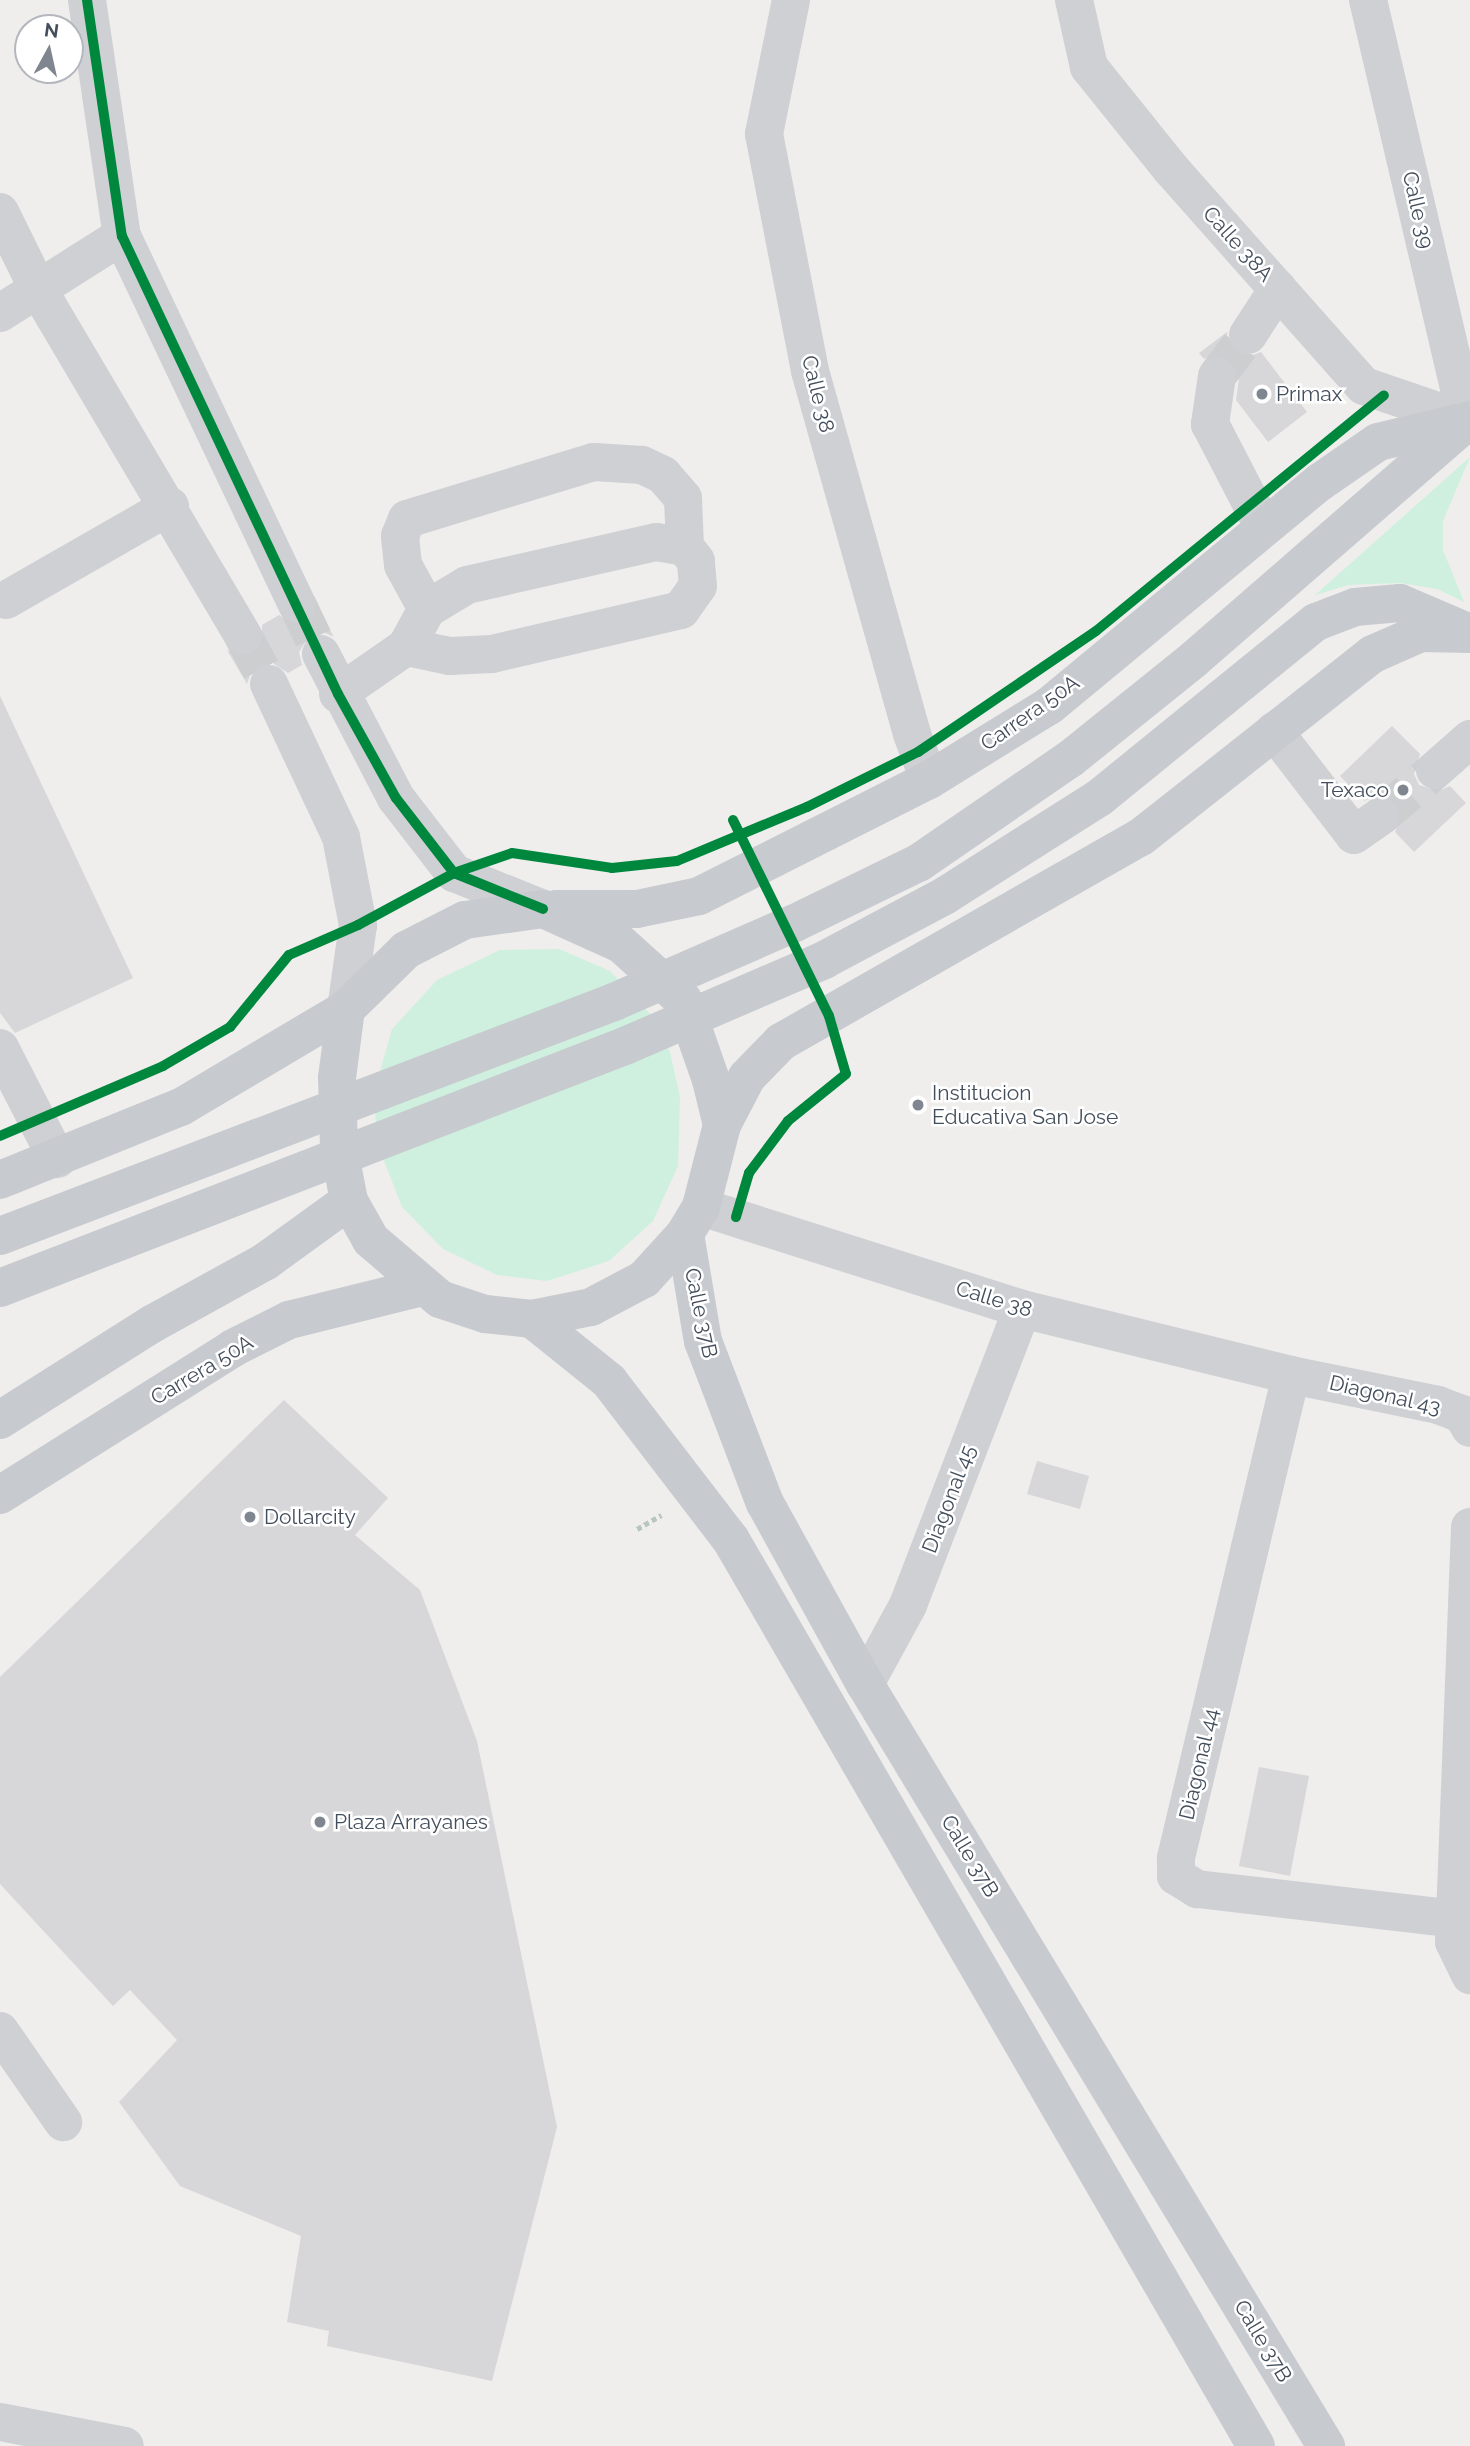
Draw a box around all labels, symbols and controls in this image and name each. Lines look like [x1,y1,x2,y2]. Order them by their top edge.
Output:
north arrow [14,14,84,84]
text: N [43,18,60,42]
street label: Calle 39 [1397,169,1439,251]
street label: Calle 38A [1198,201,1278,287]
street label: Calle 38 [796,353,840,435]
place label: Primax [1276,381,1342,407]
marker: Primax [1254,386,1270,402]
street label: Carrera 50A [976,670,1084,756]
place label: Texaco [1321,777,1389,803]
marker: Texaco [1395,782,1411,798]
place label: Institucion Educativa San Jose [932,1080,1119,1130]
marker: Institucion Educativa San Jose [910,1097,926,1113]
street label: Calle 37B [679,1266,723,1360]
street label: Calle 38 [953,1275,1035,1323]
street label: Carrera 50A [146,1330,258,1410]
street label: Diagonal 43 [1327,1370,1443,1420]
street label: Diagonal 45 [917,1441,981,1557]
place label: Dollarcity [264,1504,356,1530]
marker: Dollarcity [242,1509,258,1525]
street label: Diagonal 44 [1174,1706,1224,1822]
place label: Plaza Arrayanes [334,1809,489,1835]
street label: Calle 37B [936,1810,1004,1902]
marker: Plaza Arrayanes [312,1814,328,1830]
street label: Calle 37B [1229,2295,1297,2387]

